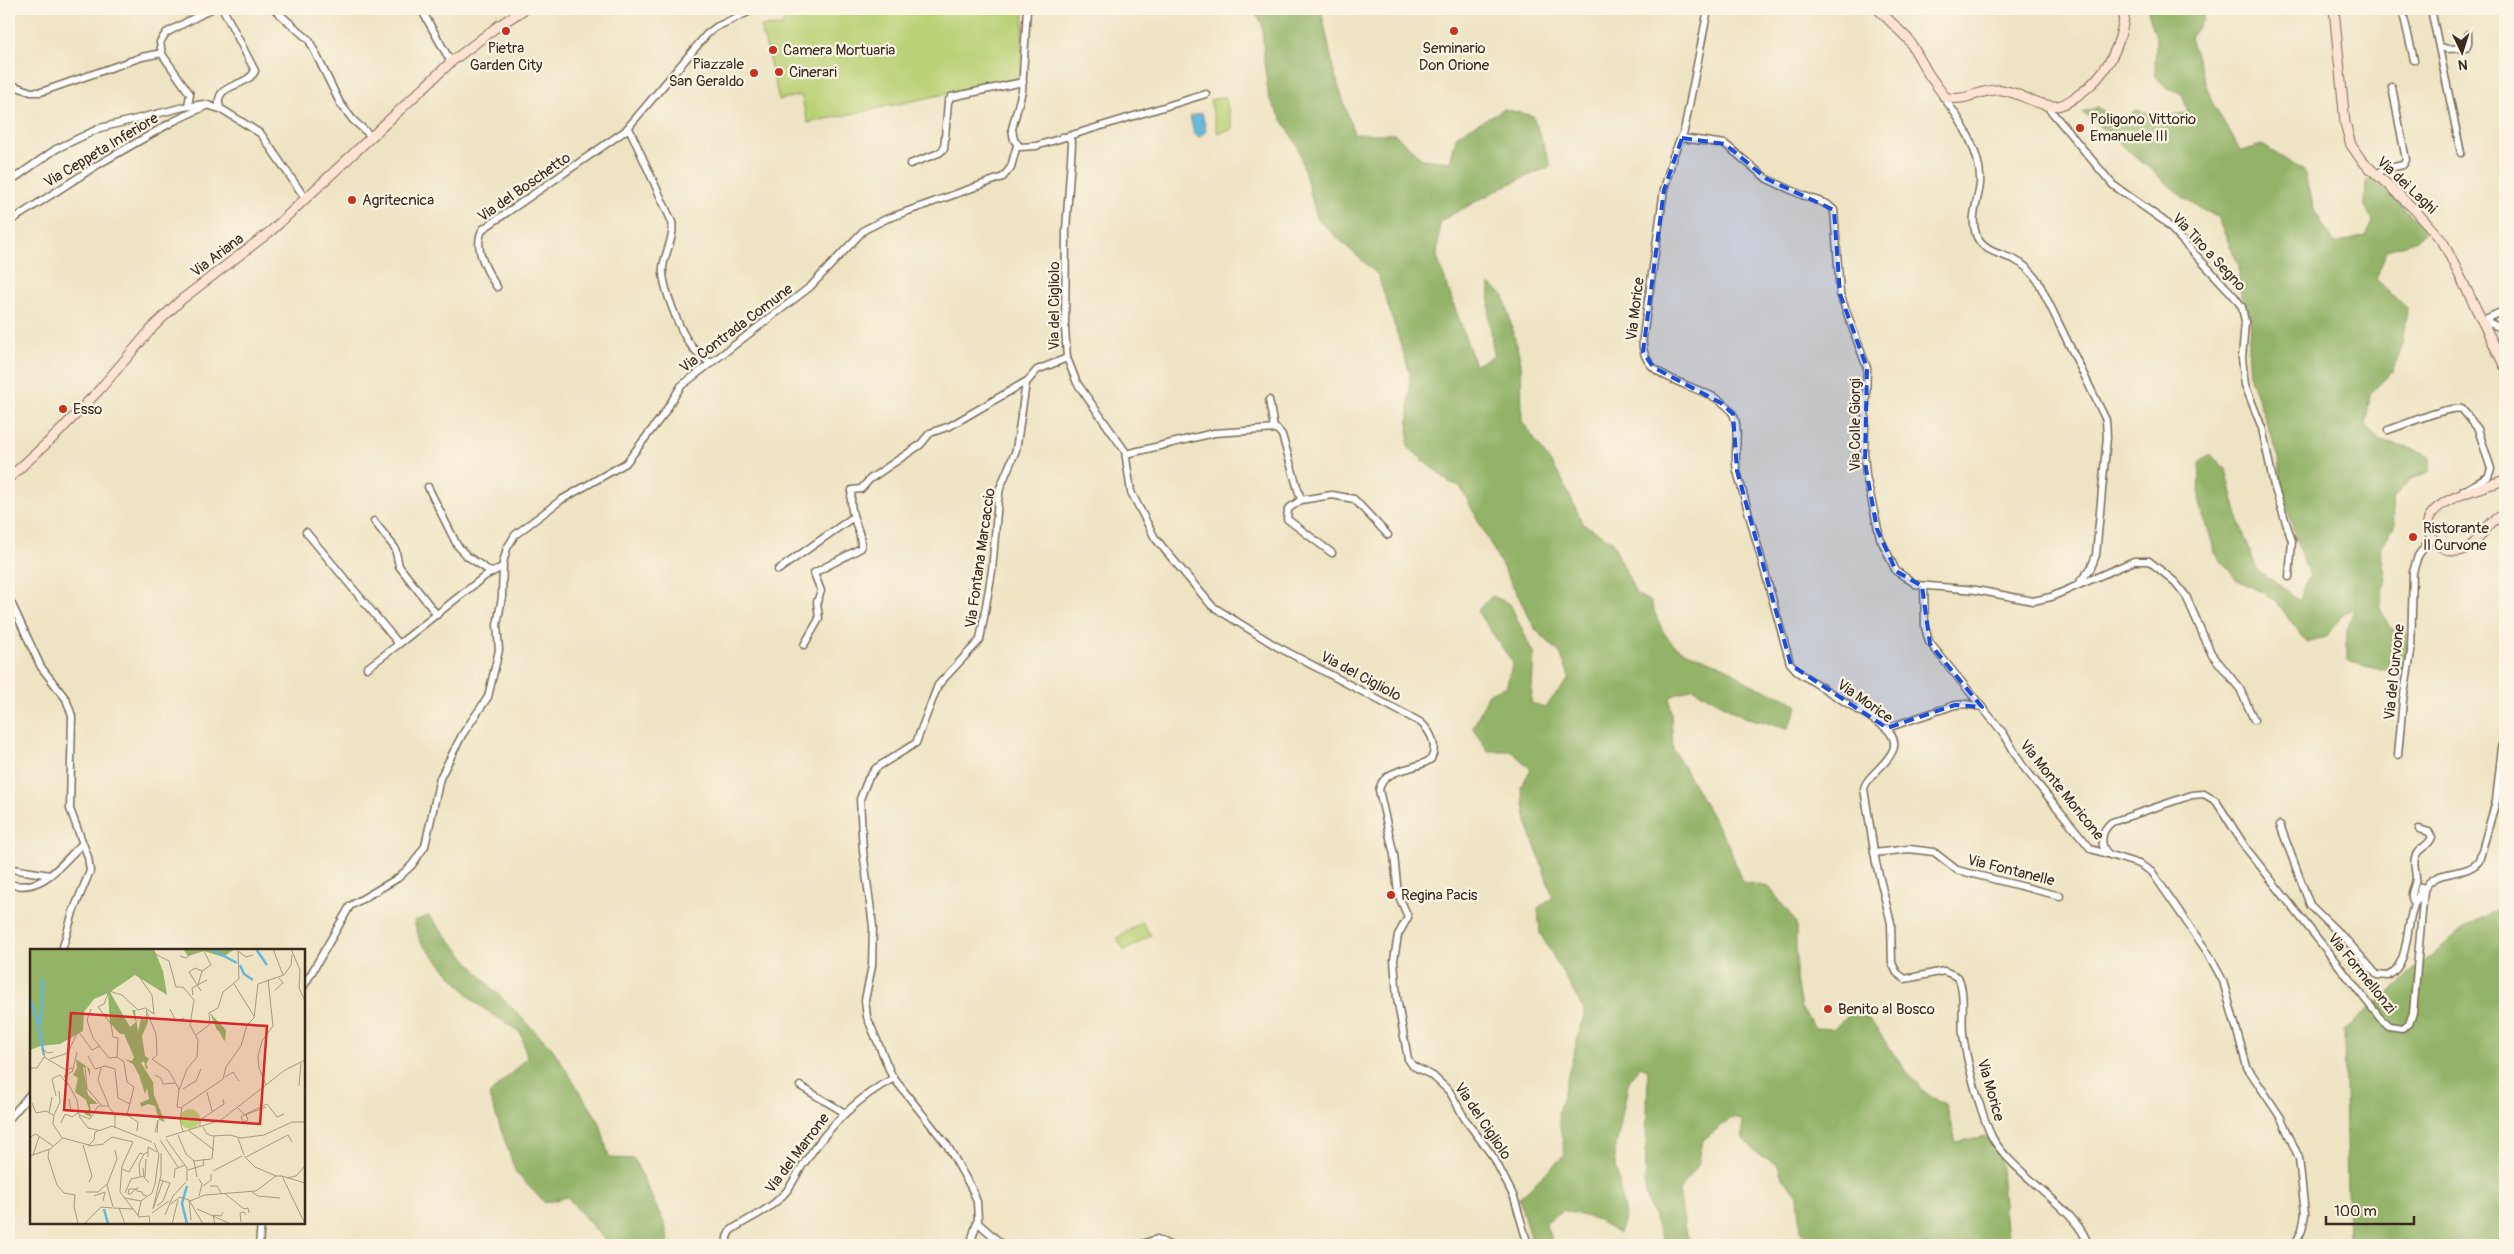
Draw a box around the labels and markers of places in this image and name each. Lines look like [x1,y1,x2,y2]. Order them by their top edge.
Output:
marker: Pietra Garden City [500,25,512,37]
marker: Seminario Don Orione [1448,25,1460,37]
place label: Pietra Garden City [470,39,543,75]
place label: Seminario Don Orione [1419,39,1490,75]
place label: Camera Mortuaria [783,41,895,60]
marker: Camera Mortuaria [767,44,779,56]
place label: Piazzale San Geraldo [669,55,745,91]
place label: Cinerari [789,63,837,82]
marker: Cinerari [773,66,785,78]
marker: Piazzale San Geraldo [748,67,760,79]
place label: Poligono Vittorio Emanuele III [2090,110,2196,146]
marker: Poligono Vittorio Emanuele III [2074,122,2086,134]
place label: Agritecnica [362,191,434,210]
marker: Agritecnica [346,194,358,206]
place label: Esso [73,400,102,419]
marker: Esso [57,403,69,415]
place label: Ristorante Il Curvone [2423,519,2489,555]
marker: Ristorante Il Curvone [2407,531,2419,543]
place label: Regina Pacis [1401,886,1478,905]
marker: Regina Pacis [1385,889,1397,901]
place label: Benito al Bosco [1838,1000,1935,1019]
marker: Benito al Bosco [1822,1003,1834,1015]

